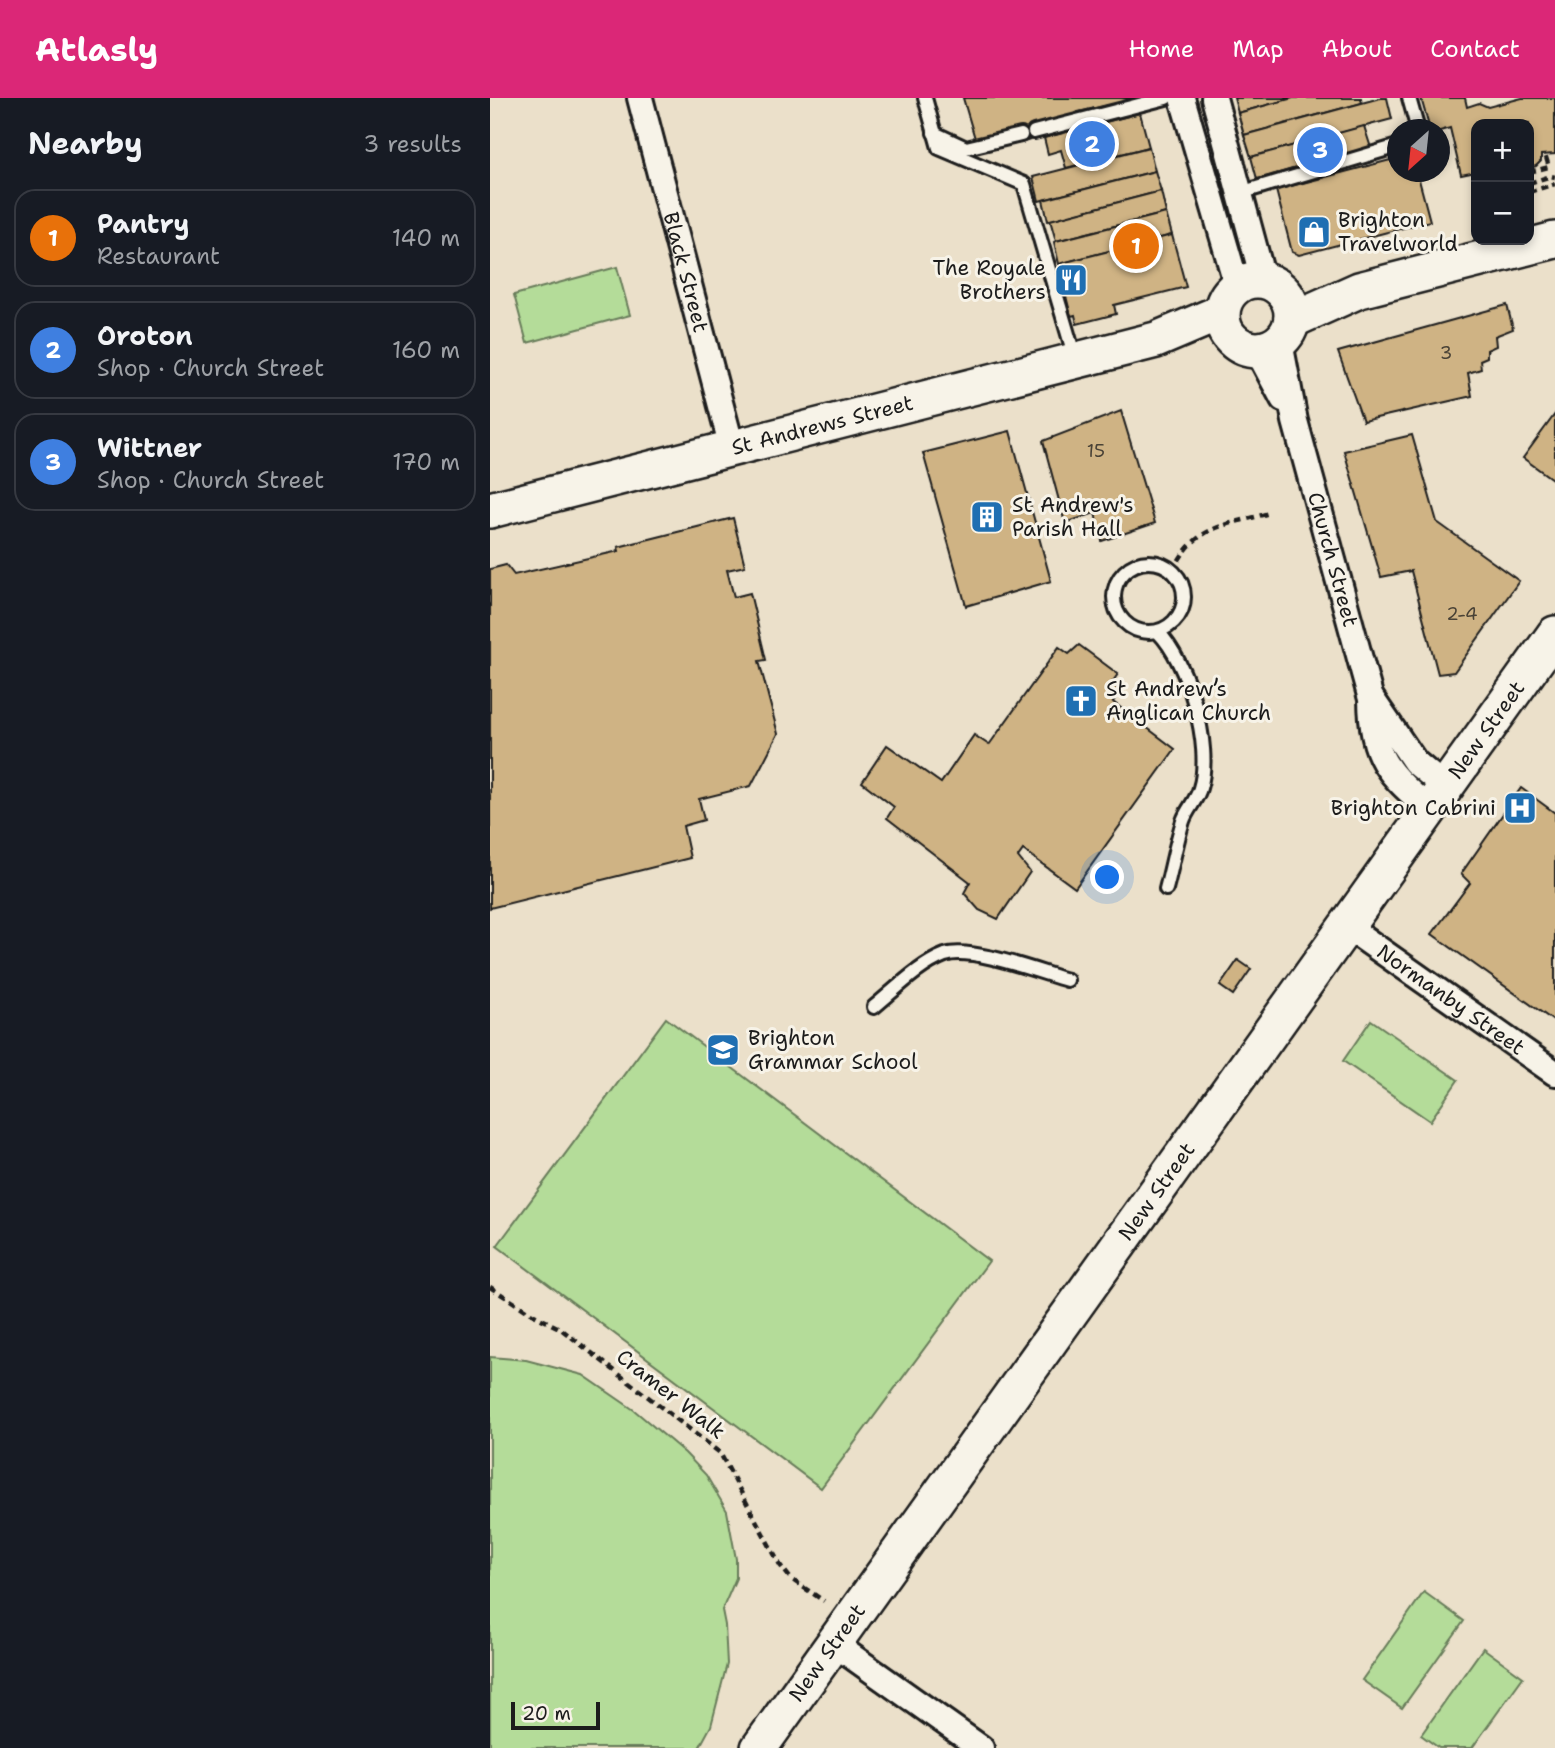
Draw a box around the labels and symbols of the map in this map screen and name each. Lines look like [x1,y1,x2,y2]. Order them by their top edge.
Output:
pin: 2 [1069,118,1115,170]
north arrow [1387,119,1450,182]
pin: 3 [1297,124,1343,176]
place label: Brighton Travelworld [1338,206,1458,258]
street label: Black Street [657,209,715,335]
shop icon: Brighton Travelworld [1295,213,1333,251]
pin: 1 [1113,220,1159,272]
place label: The Royale Brothers [933,254,1046,306]
restaurant icon: The Royale Brothers [1052,261,1090,299]
house number: 3 [1440,341,1452,365]
street label: St Andrews Street [728,389,916,462]
house number: 15 [1087,439,1105,463]
street label: Church Street [1301,489,1365,630]
place label: St Andrew's Parish Hall [1012,491,1134,543]
building icon: St Andrew's Parish Hall [968,498,1006,536]
house number: 2-4 [1446,602,1478,626]
place label: St Andrew’s Anglican Church [1106,675,1271,727]
street label: New Street [1442,675,1531,785]
church icon: St Andrew’s Anglican Church [1062,682,1100,720]
hospital icon: Brighton Cabrini [1501,789,1539,827]
place label: Brighton Cabrini [1331,794,1496,822]
your location [1090,860,1124,894]
street label: Normanby Street [1371,938,1530,1061]
place label: Brighton Grammar School [748,1024,918,1076]
school or university icon: Brighton Grammar School [704,1031,742,1069]
street label: New Street [1112,1137,1201,1246]
street label: Cramer Walk [611,1343,731,1445]
street label: New Street [782,1598,872,1708]
scale bar [511,1699,600,1731]

